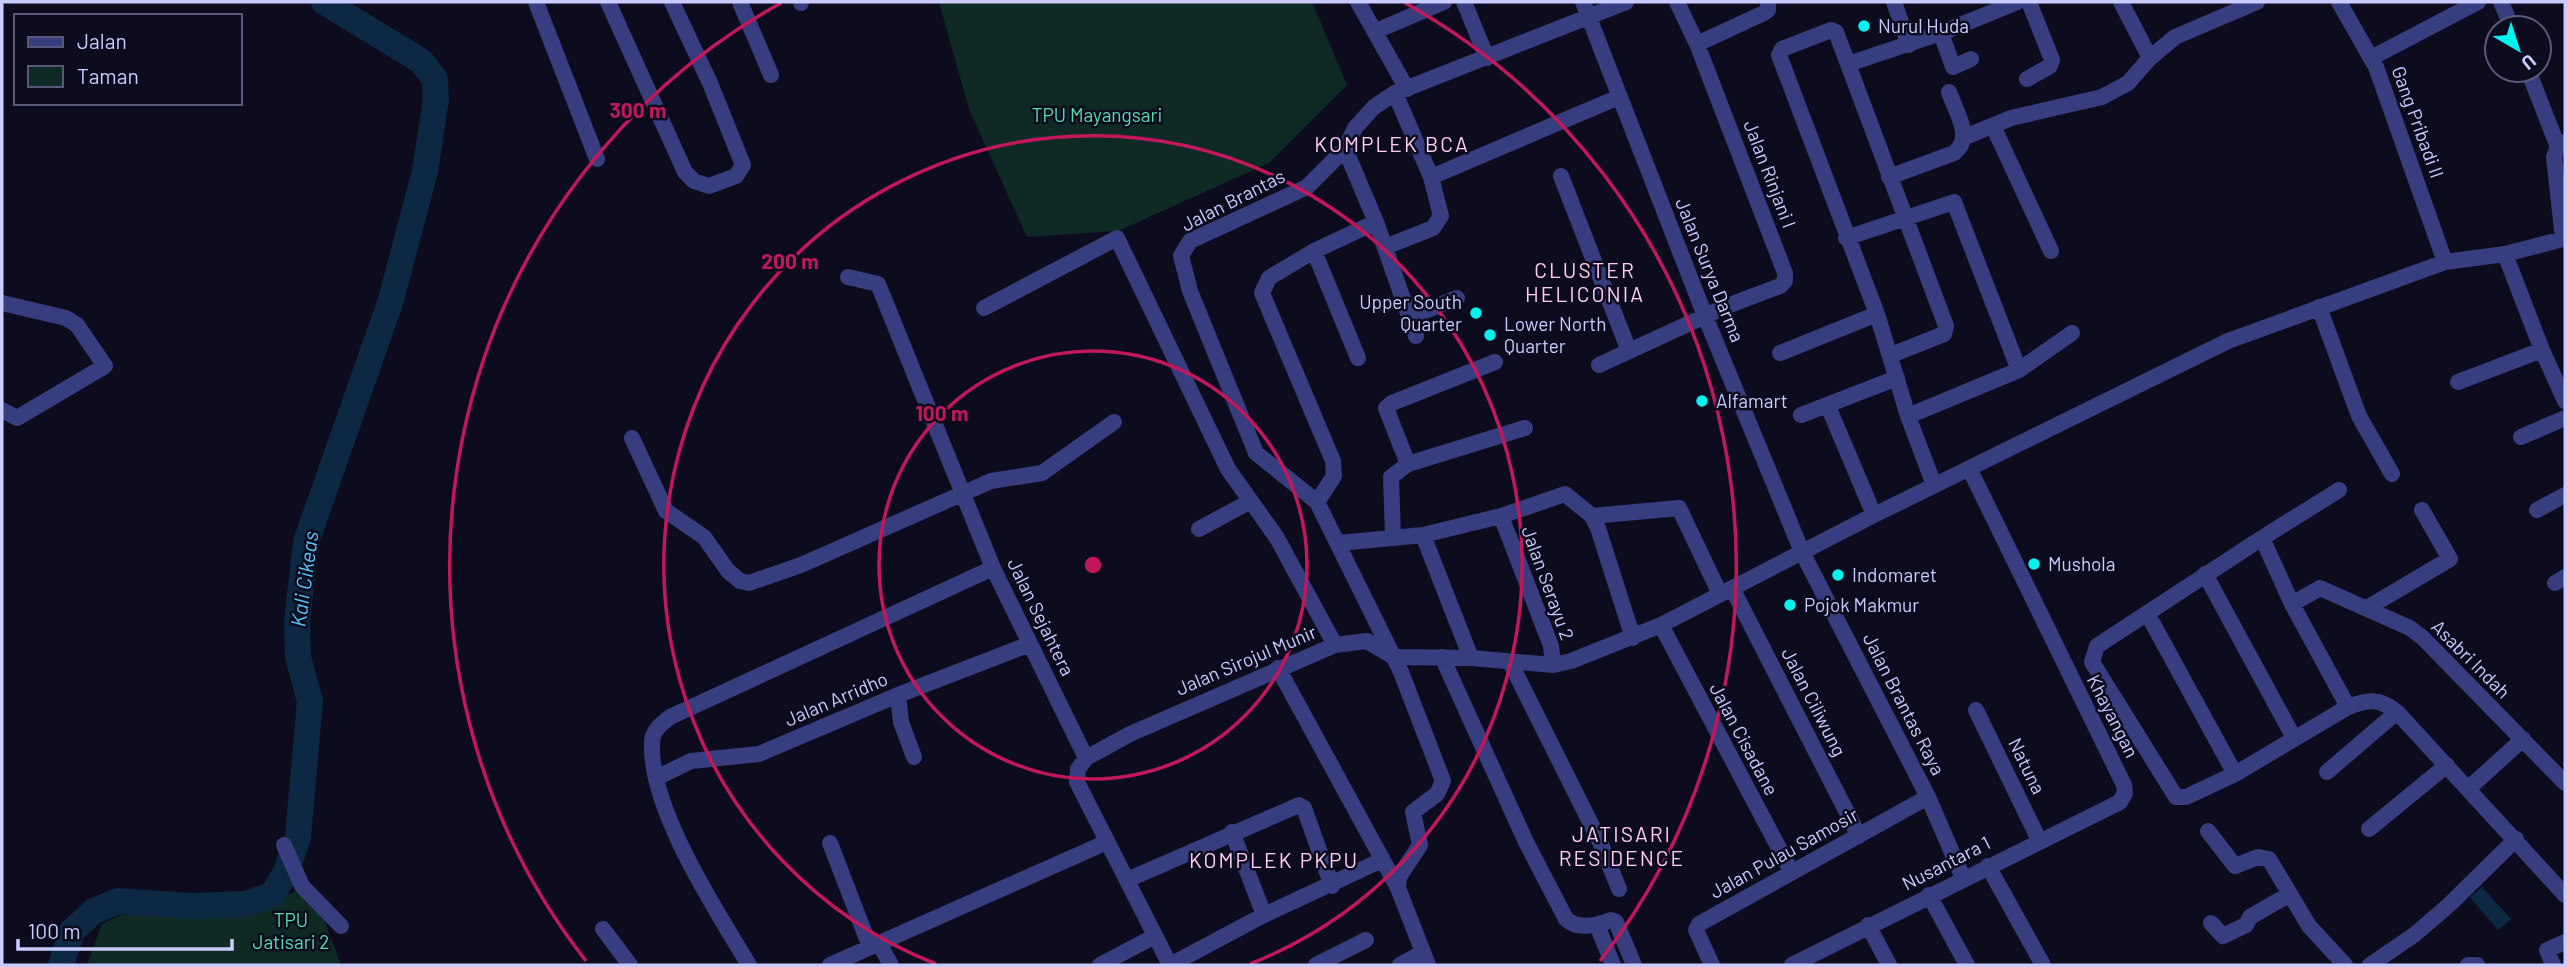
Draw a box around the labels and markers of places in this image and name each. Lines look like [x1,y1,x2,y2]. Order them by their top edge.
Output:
place label: Nurul Huda [1878,14,1969,37]
marker: Nurul Huda [1856,18,1872,34]
place label: Upper South Quarter [1359,290,1462,335]
marker: Upper South Quarter [1468,305,1484,321]
place label: Lower North Quarter [1504,312,1607,357]
marker: Lower North Quarter [1482,327,1498,343]
place label: Alfamart [1716,389,1788,412]
marker: Alfamart [1694,393,1710,409]
place label: Mushola [2048,552,2115,575]
centre of rings [1081,553,1105,577]
marker: Mushola [2026,556,2042,572]
place label: Indomaret [1852,563,1937,586]
marker: Indomaret [1830,567,1846,583]
place label: Pojok Makmur [1804,593,1919,616]
marker: Pojok Makmur [1782,597,1798,613]

